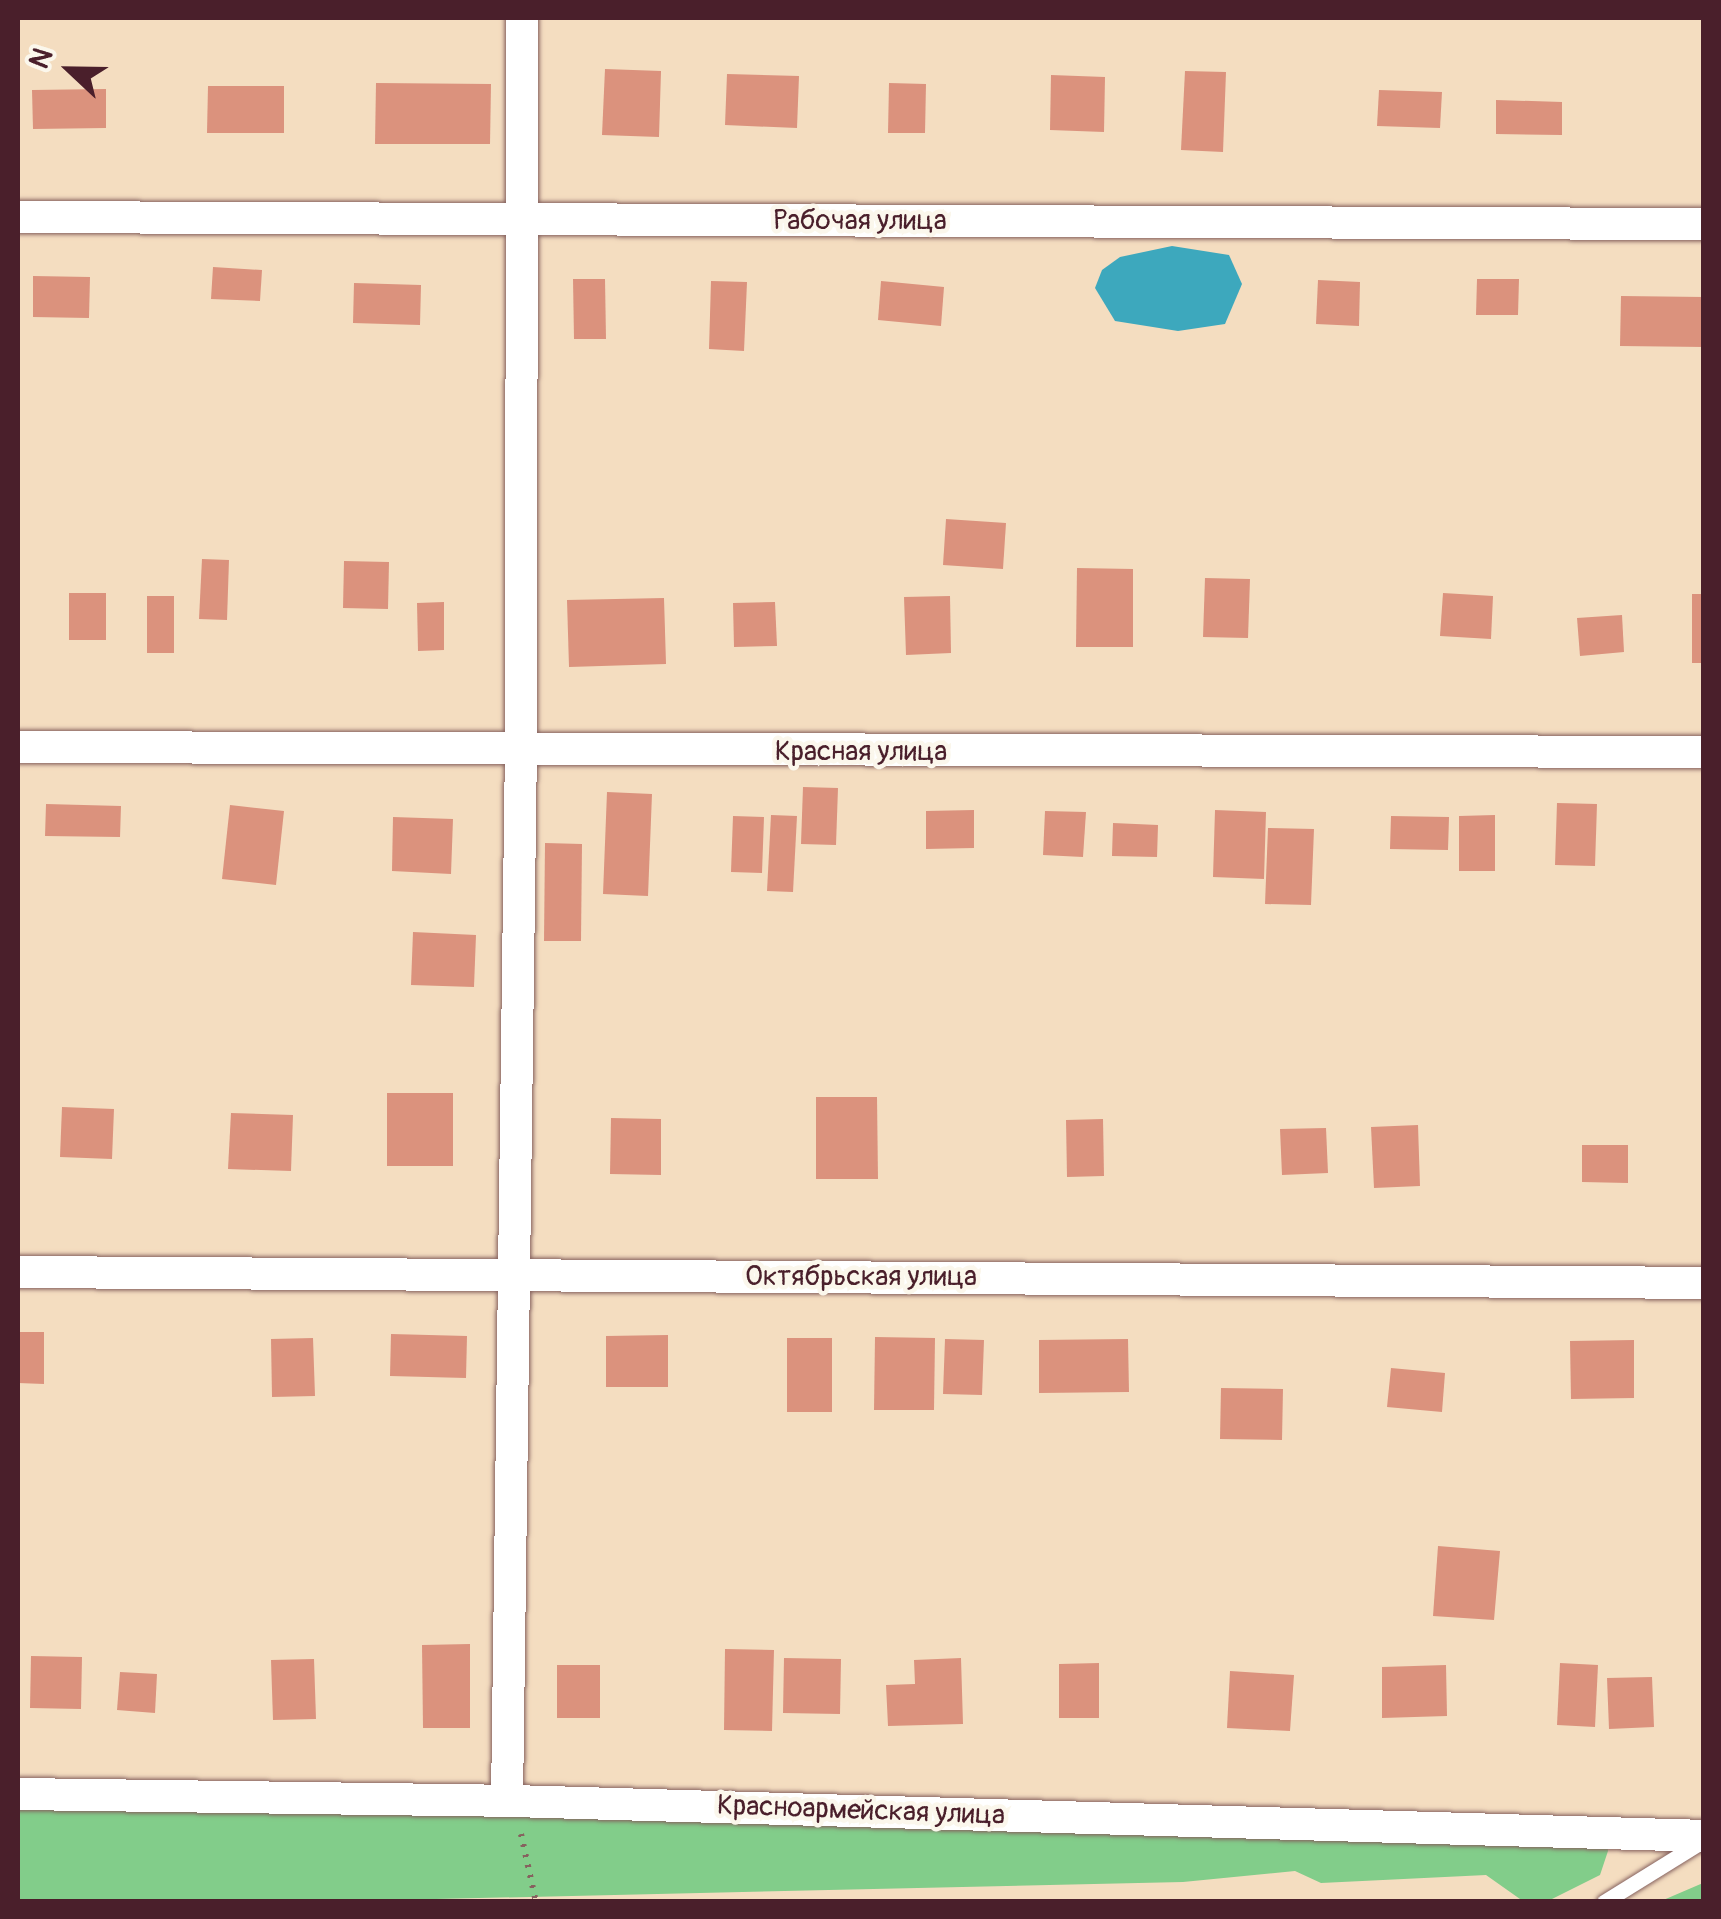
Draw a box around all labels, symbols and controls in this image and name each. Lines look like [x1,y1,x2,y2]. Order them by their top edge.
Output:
north arrow [20,20,120,120]
text: N [22,43,61,74]
street label: Рабочая улица [773,204,947,238]
street label: Красная улица [775,735,947,769]
street label: Октябрьская улица [745,1260,977,1294]
street label: Красноармейская улица [716,1789,1006,1833]

